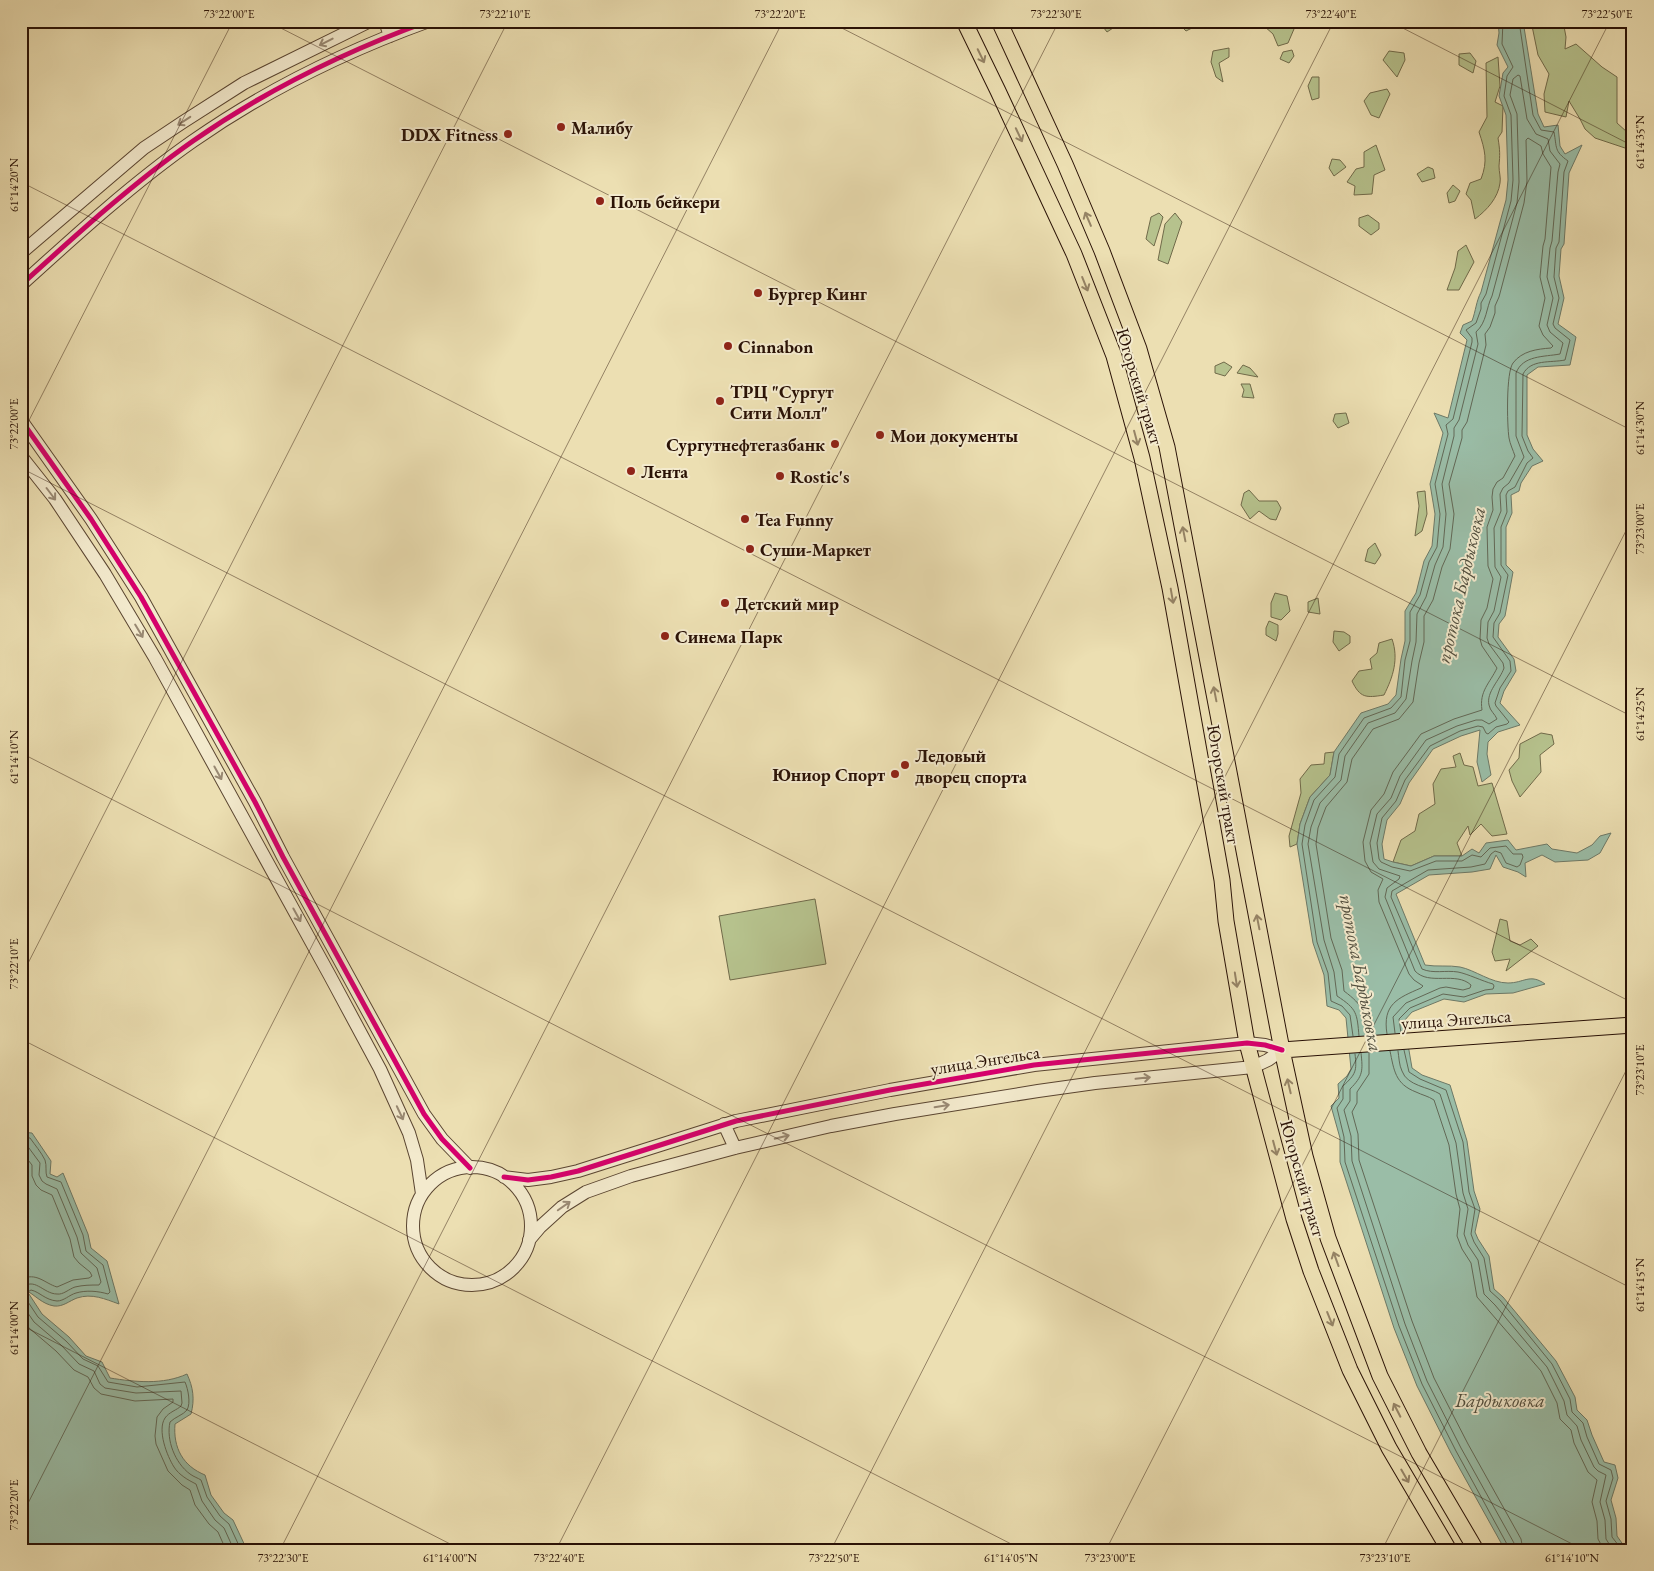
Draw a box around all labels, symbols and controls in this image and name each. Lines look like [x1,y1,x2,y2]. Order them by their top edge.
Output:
text: 73°22'00"E [203,6,255,22]
text: 73°22'10"E [479,6,531,22]
text: 73°22'20"E [754,6,806,22]
text: 73°22'30"E [1030,6,1082,22]
text: 73°22'40"E [1305,6,1357,22]
text: 73°22'50"E [1581,6,1633,22]
one-way arrow [319,38,334,47]
one-way arrow [977,48,986,63]
text: 61°14'35"N [1632,115,1648,169]
one-way arrow [177,116,191,126]
place label: Малибу [571,116,633,139]
marker: Малибу [555,121,567,133]
place label: DDX Fitness [401,123,498,146]
marker: DDX Fitness [502,128,514,140]
one-way arrow [1014,128,1024,143]
text: 61°14'20"N [6,158,22,212]
place label: Поль бейкери [610,190,721,213]
marker: Поль бейкери [594,195,606,207]
one-way arrow [1083,212,1093,227]
one-way arrow [1082,276,1091,291]
place label: Бургер Кинг [768,282,867,305]
marker: Бургер Кинг [752,287,764,299]
street label: Югорский тракт [1111,325,1169,448]
place label: Cinnabon [738,335,813,358]
marker: Cinnabon [722,340,734,352]
place label: ТРЦ "Сургут Сити Молл" [730,380,834,424]
marker: ТРЦ "Сургут Сити Молл" [714,395,726,407]
text: 73°22'00"E [6,398,22,450]
text: 61°14'30"N [1632,401,1648,455]
place label: Мои документы [890,424,1018,447]
marker: Мои документы [874,429,886,441]
one-way arrow [1132,429,1142,445]
place label: Сургутнефтегазбанк [666,433,825,456]
marker: Сургутнефтегазбанк [829,438,841,450]
place label: Лента [641,460,688,483]
marker: Лента [625,465,637,477]
place label: Rostic's [790,465,849,488]
marker: Rostic's [774,470,786,482]
one-way arrow [46,487,56,501]
text: 73°23'00"E [1632,503,1648,555]
water label: протока Бардыковка [1431,504,1491,666]
place label: Tea Funny [755,508,834,531]
marker: Tea Funny [739,513,751,525]
one-way arrow [1179,527,1188,543]
place label: Суши-Маркет [760,538,871,561]
marker: Суши-Маркет [744,543,756,555]
one-way arrow [1167,588,1177,604]
place label: Детский мир [735,592,839,615]
marker: Детский мир [719,597,731,609]
one-way arrow [134,623,144,638]
place label: Синема Парк [675,625,783,648]
marker: Синема Парк [659,630,671,642]
one-way arrow [1209,686,1219,702]
text: 61°14'25"N [1632,687,1648,741]
street label: Югорский тракт [1202,722,1246,846]
text: 61°14'10"N [6,730,22,784]
place label: Ледовый дворец спорта [915,744,1027,788]
marker: Ледовый дворец спорта [899,759,911,771]
place label: Юниор Спорт [772,763,885,786]
one-way arrow [213,765,223,780]
marker: Юниор Спорт [889,768,901,780]
water label: протока Бардыковка [1333,892,1389,1054]
one-way arrow [293,907,302,922]
one-way arrow [1252,915,1262,931]
text: 73°22'10"E [6,938,22,990]
one-way arrow [1231,972,1241,988]
street label: улица Энгельса [1400,1004,1513,1034]
street label: улица Энгельса [929,1040,1042,1080]
text: 73°23'10"E [1632,1044,1648,1096]
one-way arrow [1135,1073,1151,1083]
one-way arrow [1284,1078,1293,1094]
one-way arrow [933,1101,949,1111]
one-way arrow [396,1105,405,1120]
street label: Югорский тракт [1275,1117,1331,1240]
one-way arrow [774,1132,790,1141]
one-way arrow [1270,1139,1280,1155]
one-way arrow [557,1201,571,1211]
one-way arrow [1331,1252,1340,1267]
text: 61°14'15"N [1632,1258,1648,1312]
text: 61°14'00"N [6,1301,22,1355]
one-way arrow [1326,1311,1335,1326]
water label: Бардыковка [1454,1388,1545,1413]
one-way arrow [1391,1403,1401,1418]
one-way arrow [1400,1468,1410,1482]
text: 73°22'20"E [6,1479,22,1531]
text: 73°22'30"E [257,1550,309,1566]
text: 61°14'00"N [423,1550,477,1566]
text: 73°22'40"E [533,1550,585,1566]
text: 73°22'50"E [808,1550,860,1566]
text: 61°14'05"N [984,1550,1038,1566]
text: 73°23'00"E [1084,1550,1136,1566]
text: 73°23'10"E [1359,1550,1411,1566]
text: 61°14'10"N [1545,1550,1599,1566]

